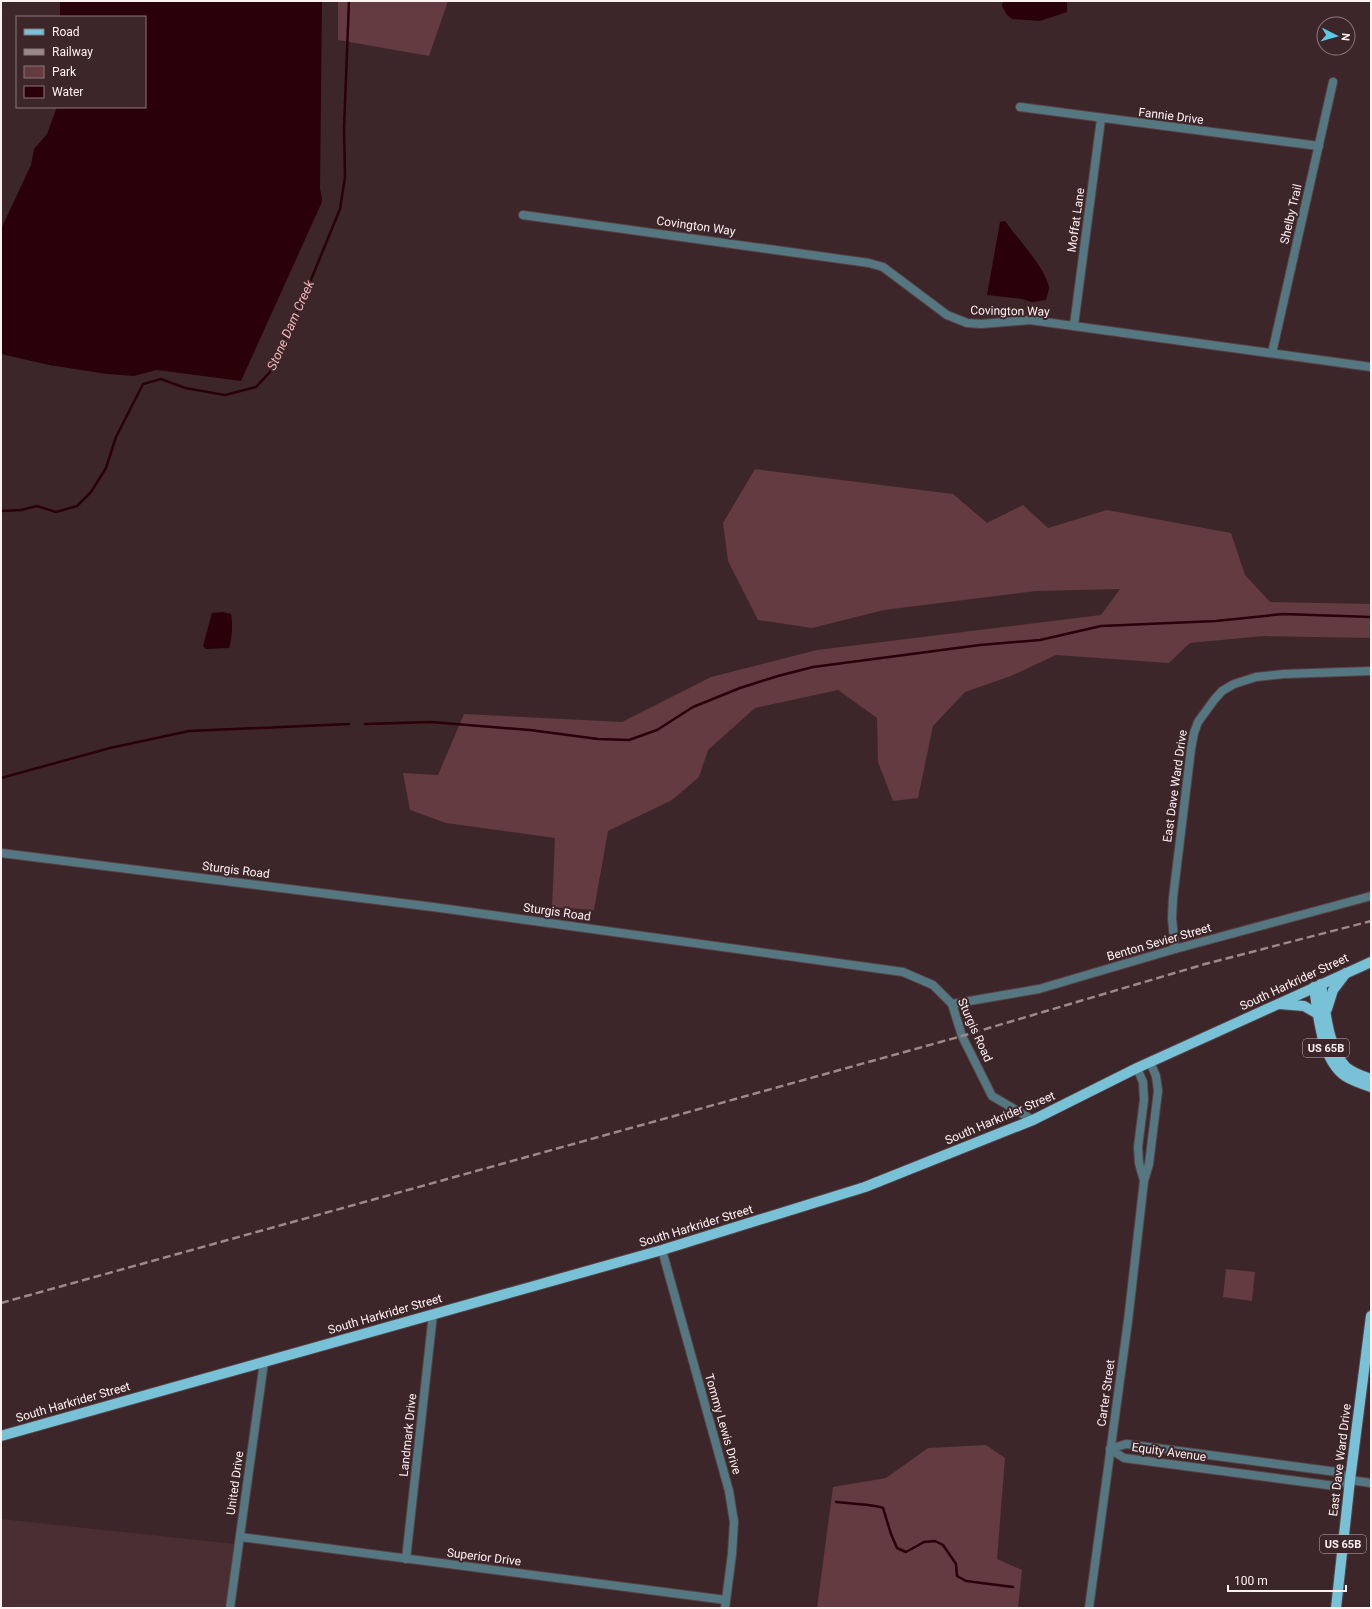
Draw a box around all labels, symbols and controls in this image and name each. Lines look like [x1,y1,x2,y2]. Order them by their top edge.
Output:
legend [16,16,146,108]
north arrow [1316,16,1356,56]
text: Road [52,25,80,39]
text: N [1339,32,1352,42]
text: Railway [52,45,93,59]
text: Park [52,65,77,79]
text: Water [52,85,83,99]
street label: Fannie Drive [1138,105,1204,127]
street label: Shelby Trail [1277,183,1305,245]
street label: Moffat Lane [1065,187,1087,253]
street label: Covington Way [656,214,737,239]
water label: Stone Dam Creek [264,277,317,373]
street label: Covington Way [970,303,1050,319]
street label: East Dave Ward Drive [1160,729,1190,843]
street label: Sturgis Road [201,859,271,881]
street label: Sturgis Road [522,900,592,924]
street label: Benton Sevier Street [1105,920,1213,964]
street label: South Harkrider Street [1237,951,1351,1013]
street label: Sturgis Road [955,996,995,1064]
road number: US 65B [1303,1039,1349,1057]
street label: South Harkrider Street [943,1088,1057,1148]
street label: South Harkrider Street [637,1202,755,1250]
street label: South Harkrider Street [326,1291,444,1337]
street label: Carter Street [1094,1358,1118,1427]
street label: Tommy Lewis Drive [702,1372,744,1476]
street label: South Harkrider Street [14,1379,132,1425]
street label: Landmark Drive [397,1393,419,1477]
street label: East Dave Ward Drive [1326,1403,1354,1517]
street label: Equity Avenue [1131,1440,1207,1464]
street label: United Drive [224,1450,246,1516]
road number: US 65B [1320,1535,1366,1553]
street label: Superior Drive [446,1546,522,1568]
scale bar [1228,1567,1346,1593]
text: 100 m [1234,1574,1268,1588]

